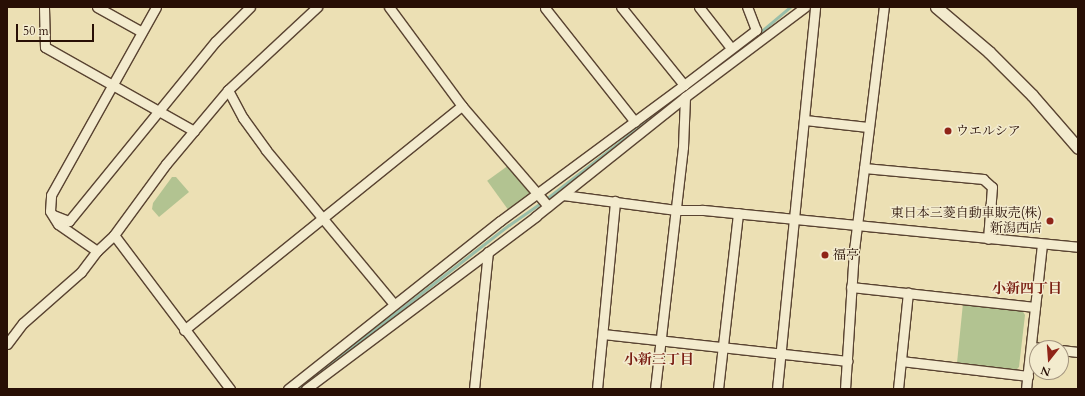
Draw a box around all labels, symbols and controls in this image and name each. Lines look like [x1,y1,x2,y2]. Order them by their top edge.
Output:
scale bar [18,16,96,42]
text: 50 m [23,23,49,39]
place label: ウエルシア [956,123,1021,139]
marker: ウエルシア [943,126,953,136]
place label: 東日本三菱自動車販売(株) 新潟西店 [891,206,1042,237]
marker: 東日本三菱自動車販売(株) 新潟西店 [1045,216,1055,226]
place label: 福亭 [833,247,859,263]
marker: 福亭 [820,250,830,260]
district label: 小新四丁目 [992,281,1062,297]
north arrow [1029,340,1069,380]
district label: 小新三丁目 [624,352,694,368]
text: N [1039,362,1052,380]

